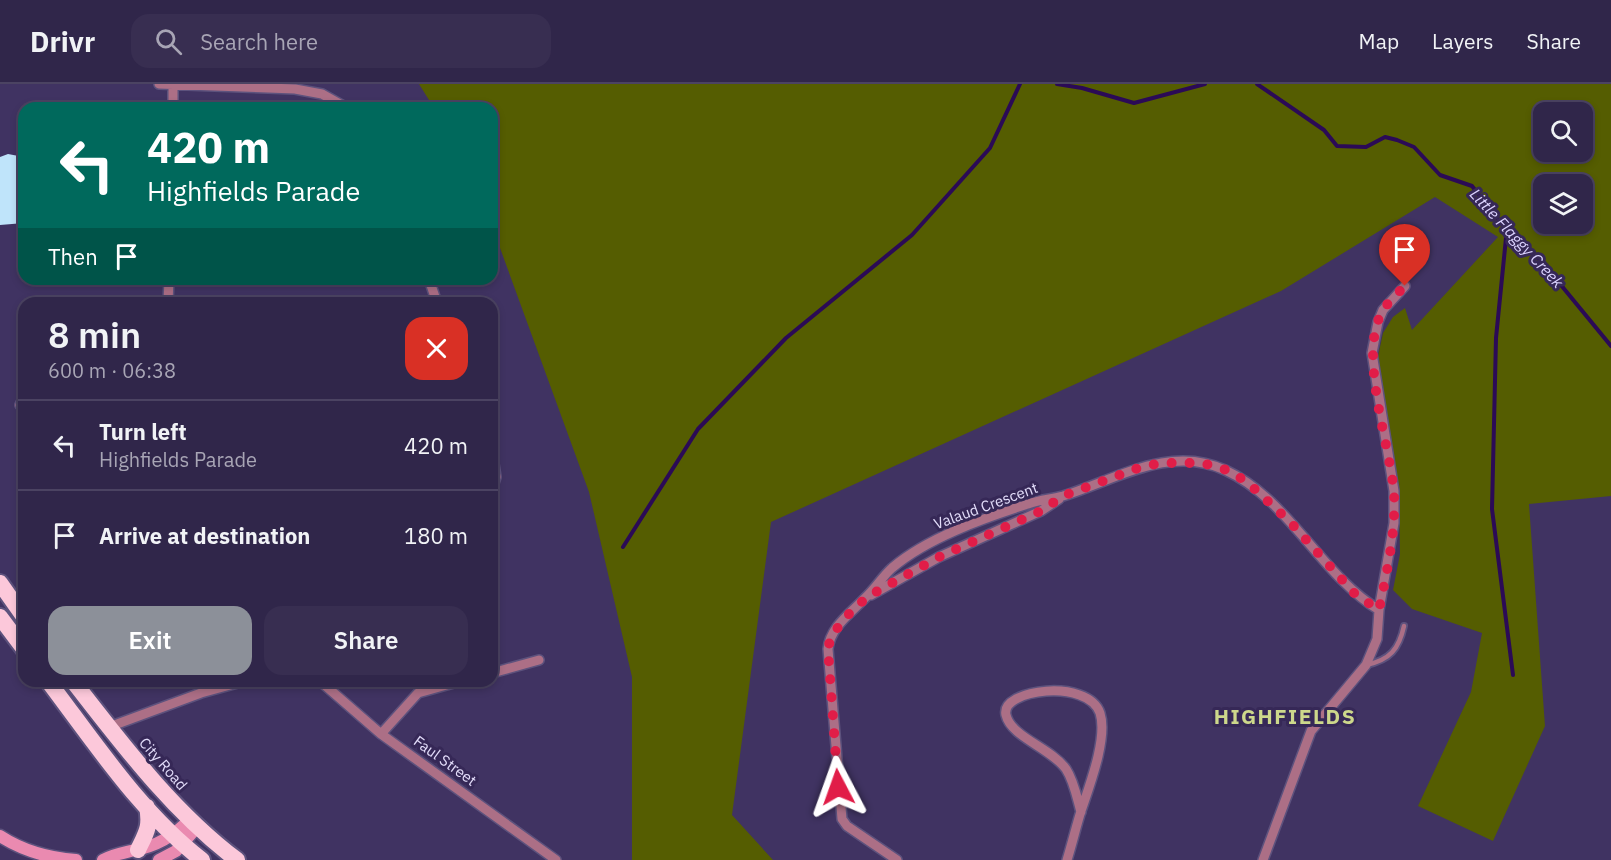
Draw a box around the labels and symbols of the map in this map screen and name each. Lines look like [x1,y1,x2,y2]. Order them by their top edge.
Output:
water label: Little Flaggy Creek [1466,184,1569,292]
pin [1379,224,1430,286]
street label: Valaud Crescent [931,478,1040,533]
district label: HIGHFIELDS [1214,702,1356,730]
street label: Faul Street [410,731,480,790]
street label: City Road [135,733,191,794]
position arrow [806,755,870,819]

